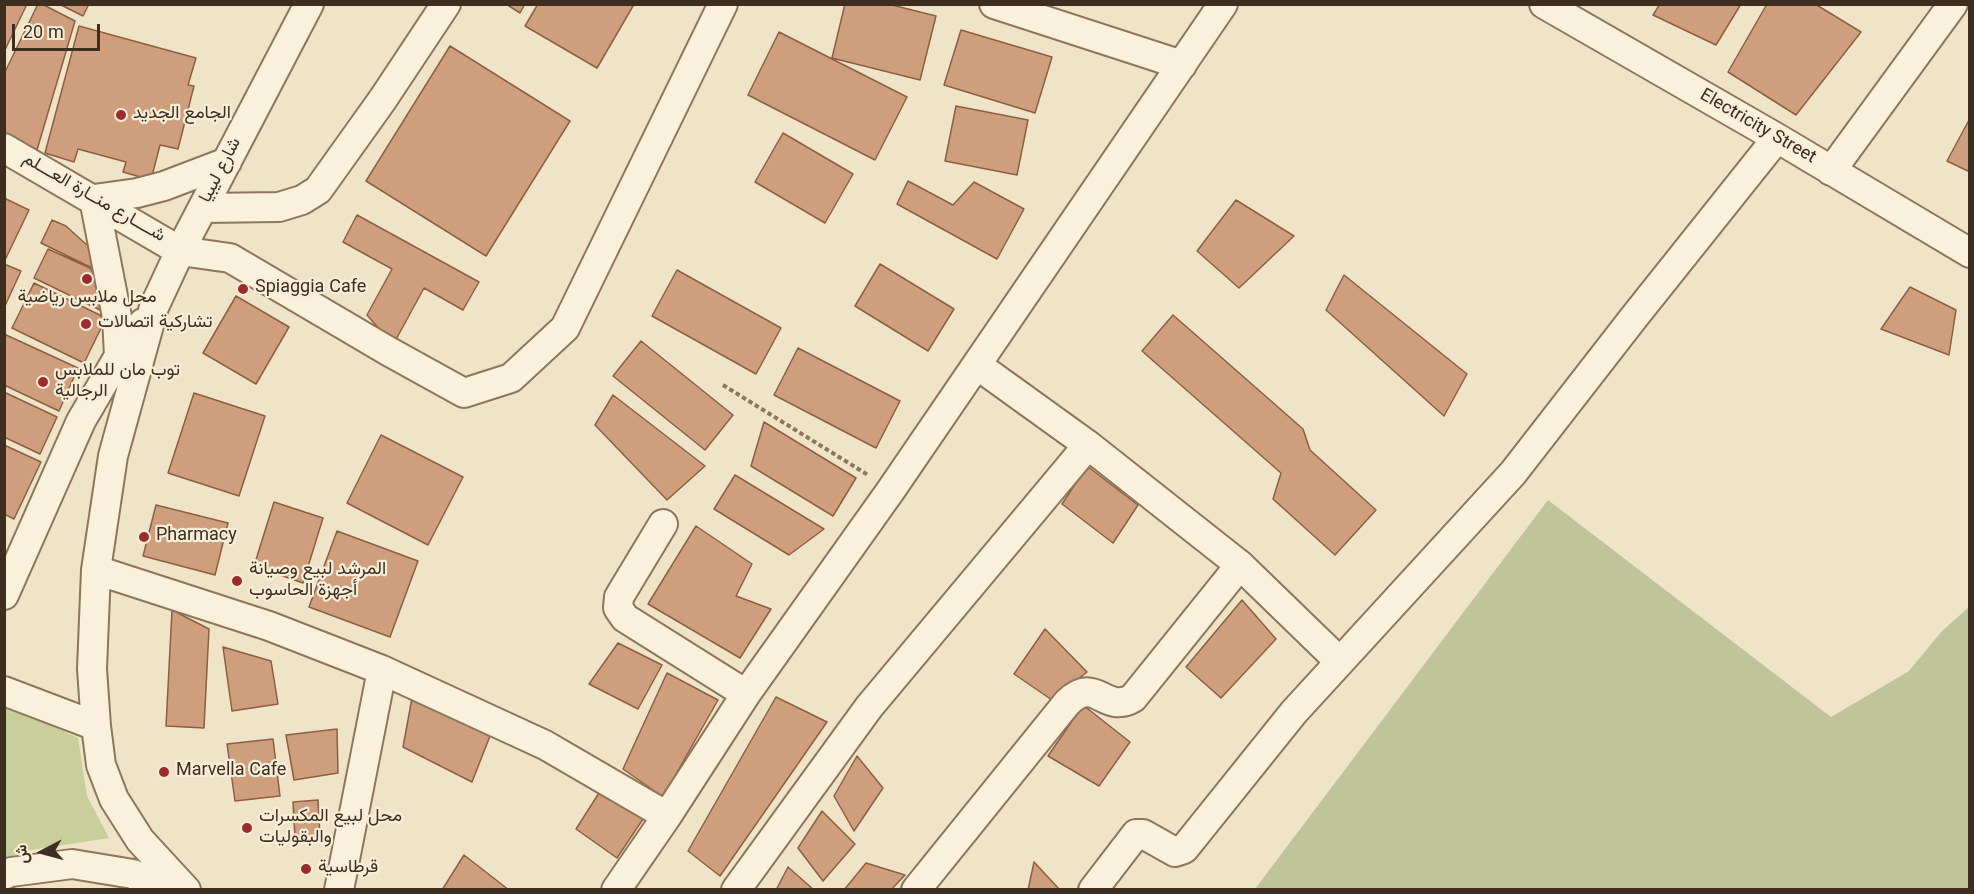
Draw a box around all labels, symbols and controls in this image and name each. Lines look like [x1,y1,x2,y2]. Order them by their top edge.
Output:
scale bar [15,12,104,50]
text: 20 m [23,20,64,48]
street label: Electricity Street [1695,86,1819,170]
place label: الجامع الجديد [133,104,231,126]
marker: الجامع الجديد [114,108,128,122]
street label: شارع ليبيا [196,135,248,207]
street label: شــــارع منــارة العـــلم [18,149,168,249]
marker: محل ملابس رياضية [80,272,94,286]
place label: Spiaggia Cafe [255,278,366,300]
marker: Spiaggia Cafe [236,282,250,296]
place label: محل ملابس رياضية [17,288,157,310]
place label: تشاركية اتصالات [98,313,212,335]
marker: تشاركية اتصالات [79,317,93,331]
place label: توب مان للملابس الرجالية [55,361,180,404]
marker: توب مان للملابس الرجالية [36,375,50,389]
place label: Pharmacy [156,526,237,548]
marker: Pharmacy [137,530,151,544]
place label: المرشد لبيع وصيانة أجهزة الحاسوب [249,560,386,602]
marker: المرشد لبيع وصيانة أجهزة الحاسوب [230,574,244,588]
place label: Marvella Cafe [176,761,286,783]
marker: Marvella Cafe [157,765,171,779]
place label: محل لبيع المكسرات والبقوليات [259,807,402,850]
marker: محل لبيع المكسرات والبقوليات [240,821,254,835]
north arrow [12,822,72,882]
text: ش [10,843,37,865]
place label: قرطاسية [318,858,378,880]
marker: قرطاسية [299,862,313,876]

